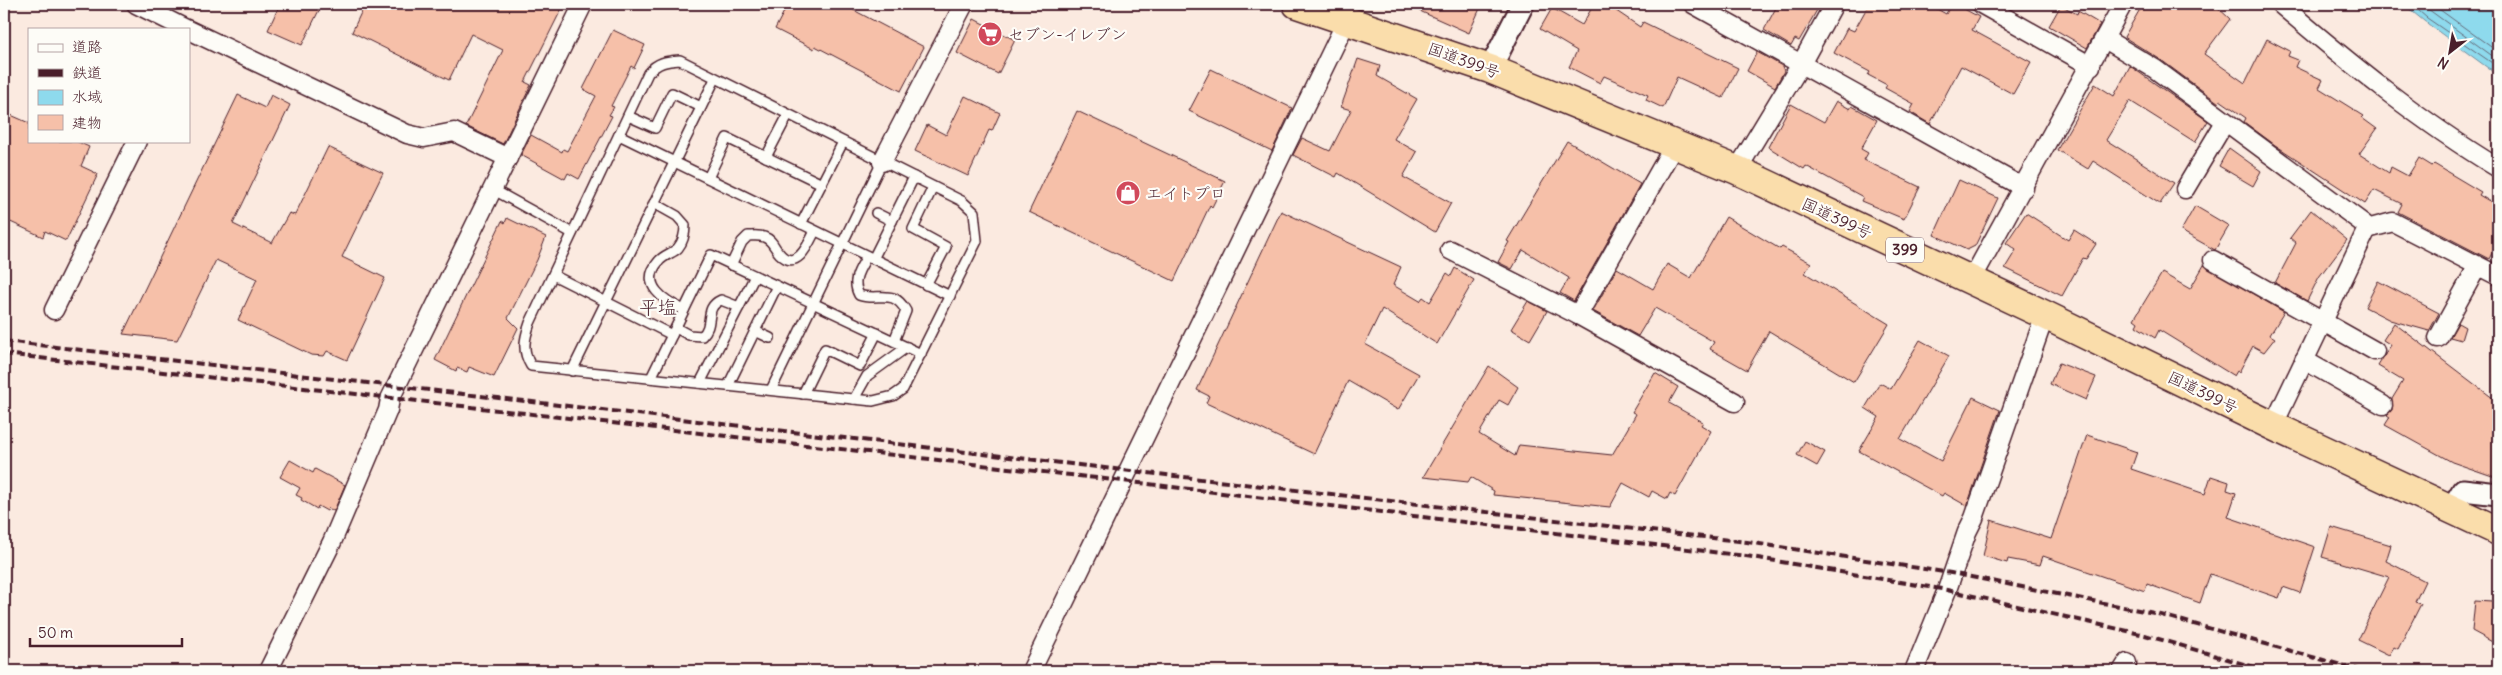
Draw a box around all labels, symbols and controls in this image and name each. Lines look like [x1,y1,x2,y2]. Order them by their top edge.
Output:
supermarket icon: セブン-イレブン [977,21,1003,47]
place label: セブン-イレブン [1008,24,1127,44]
legend [28,28,190,142]
north arrow [2424,28,2474,78]
text: 道路 [72,37,102,56]
street label: 国道399号 [1425,38,1503,82]
text: N [2435,53,2452,73]
text: 鉄道 [72,63,102,82]
text: 水域 [72,87,102,106]
text: 建物 [72,113,102,132]
shop icon: エイトプロ [1115,180,1141,206]
place label: エイトプロ [1146,183,1226,203]
street label: 国道399号 [1799,193,1875,243]
road number: 399 [1886,238,1924,262]
district label: 平塩 [639,295,677,319]
street label: 国道399号 [2165,366,2241,418]
scale bar [30,615,182,647]
text: 50 m [38,623,73,642]

